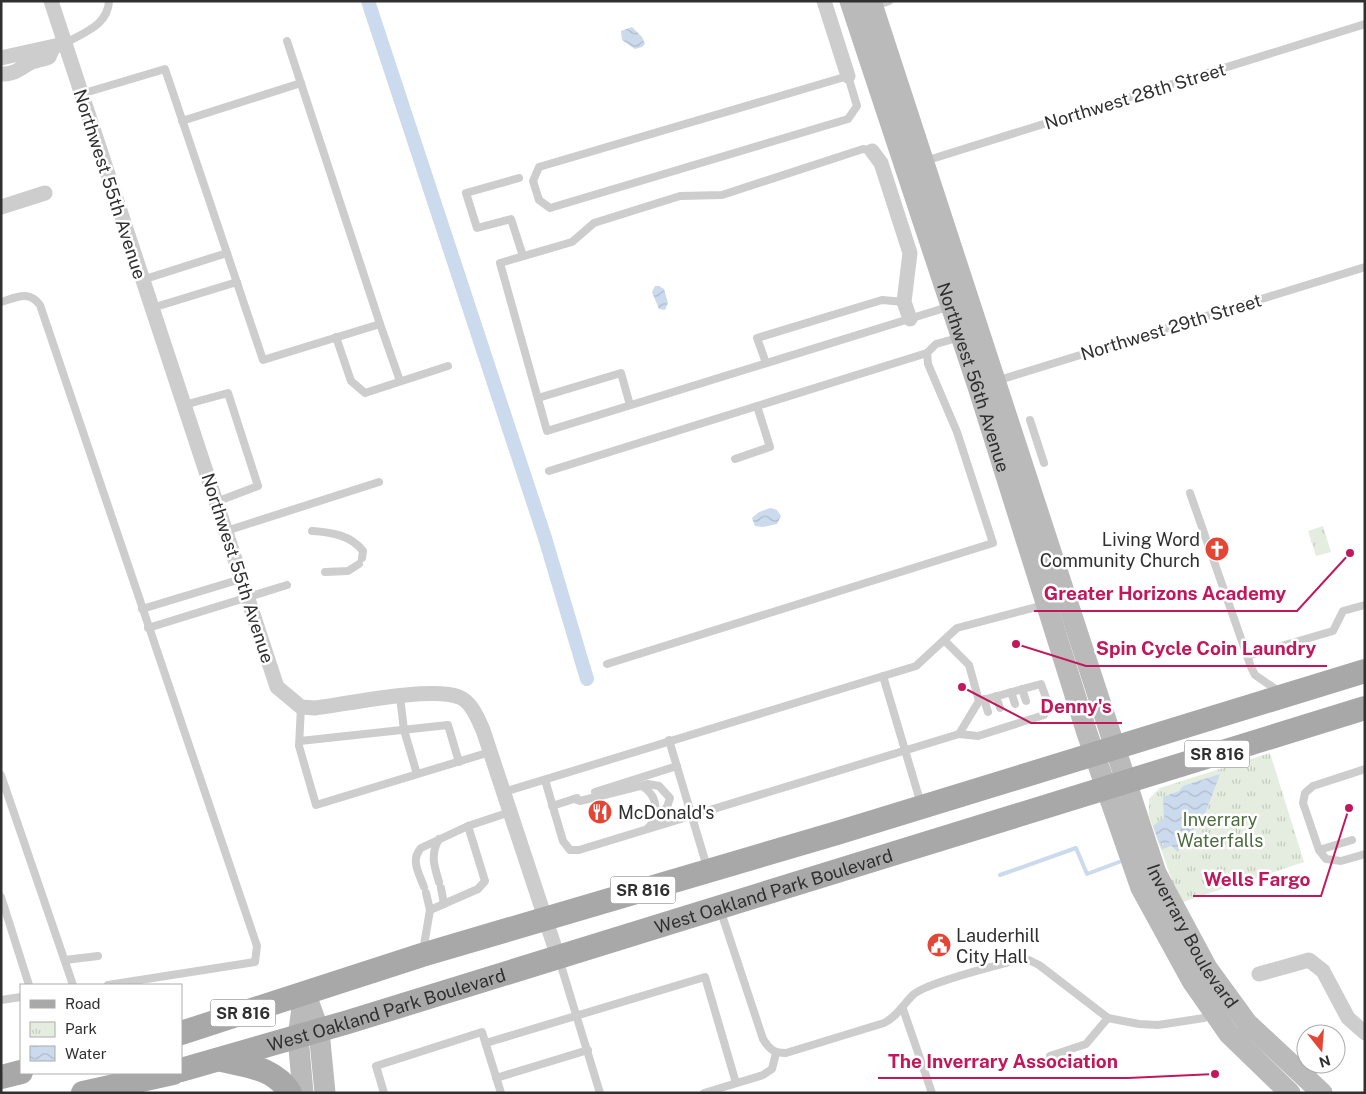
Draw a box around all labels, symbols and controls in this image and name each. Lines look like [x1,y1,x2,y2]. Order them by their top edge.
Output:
street label: Northwest 28th Street [1042,58,1228,134]
street label: Northwest 55th Avenue [69,86,151,282]
street label: Northwest 56th Avenue [933,280,1015,475]
street label: Northwest 29th Street [1078,289,1264,365]
street label: Northwest 55th Avenue [197,470,279,666]
place label: Living Word Community Church [1040,529,1200,571]
church icon: Living Word Community Church [1204,536,1230,562]
callout: Greater Horizons Academy [1034,577,1297,611]
text: Greater Horizons Academy [1044,582,1287,604]
callout: Spin Cycle Coin Laundry [1086,632,1327,666]
text: Spin Cycle Coin Laundry [1096,637,1317,659]
callout: Denny's [1031,689,1122,723]
text: Denny's [1040,695,1112,717]
road number: SR 816 [1184,741,1250,768]
restaurant icon: McDonald's [587,799,613,825]
place label: McDonald's [618,802,714,823]
park label: Inverrary Waterfalls [1177,809,1263,851]
street label: West Oakland Park Boulevard [652,844,895,937]
street label: Inverrary Boulevard [1143,861,1243,1012]
callout: Wells Fargo [1193,862,1321,896]
text: Wells Fargo [1203,868,1311,890]
road number: SR 816 [610,876,676,904]
place label: Lauderhill City Hall [956,925,1040,967]
public building icon: Lauderhill City Hall [926,932,952,958]
street label: West Oakland Park Boulevard [265,964,508,1055]
legend [20,984,182,1074]
text: Road [65,995,101,1012]
road number: SR 816 [210,1000,276,1026]
text: Park [65,1020,97,1037]
north arrow [1296,1024,1346,1074]
callout: The Inverrary Association [878,1044,1128,1078]
text: Water [65,1045,107,1062]
text: The Inverrary Association [888,1050,1118,1072]
text: N [1317,1052,1332,1071]

